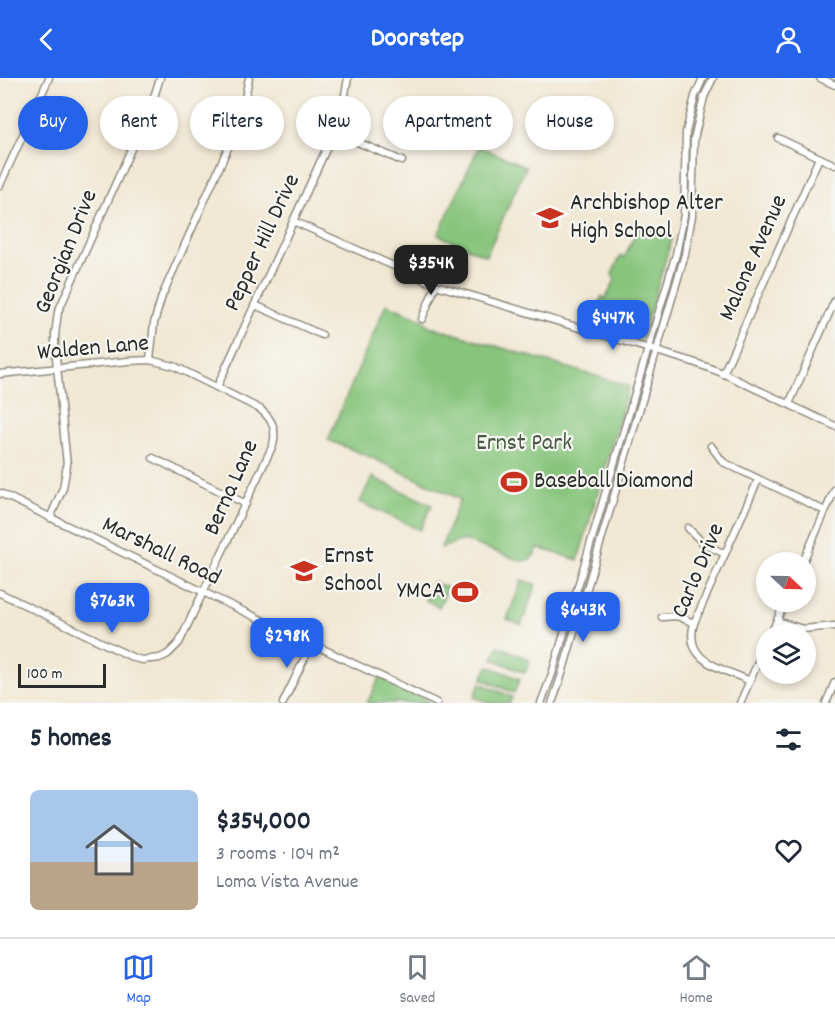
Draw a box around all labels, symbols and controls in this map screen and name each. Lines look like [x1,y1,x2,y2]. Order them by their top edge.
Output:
text: Doorstep [371,20,464,59]
icon: back [30,23,63,56]
icon: person [772,23,805,56]
chip: Buy [18,96,88,150]
chip: Rent [100,96,178,150]
chip: Filters [190,96,284,150]
chip: New [296,96,371,150]
chip: Apartment [383,96,513,150]
chip: House [525,96,614,150]
street label: Pepper Hill Drive [216,169,310,317]
street label: Georgian Drive [27,185,107,319]
place label: Archbishop Alter High School [570,187,723,249]
street label: Malone Avenue [711,190,797,326]
school or university icon: Archbishop Alter High School [535,203,565,233]
pin: $354K [389,245,473,296]
text: $354K [408,250,454,278]
pin: $447K [571,300,655,351]
text: $447K [591,305,635,333]
street label: Walden Lane [36,327,150,371]
park label: Ernst Park [476,427,572,461]
street label: Berna Lane [196,435,268,541]
place label: Baseball Diamond [534,465,693,499]
sports icon: Baseball Diamond [499,467,529,497]
street label: Marshall Road [96,509,226,595]
street label: Carlo Drive [664,518,734,624]
place label: Ernst School [324,540,383,602]
north arrow [756,552,816,612]
map controls [756,552,816,684]
school or university icon: Ernst School [289,556,319,586]
place label: YMCA [397,575,445,609]
sports icon: YMCA [450,577,480,607]
pin: $763K [70,583,154,634]
text: $763K [89,588,135,616]
pin: $643K [541,592,625,643]
text: $643K [560,597,606,625]
pin: $298K [245,618,329,669]
text: $298K [264,623,310,651]
button: layers [756,624,816,684]
scale bar [18,661,106,688]
text: 100 m [27,663,63,686]
text: 5 homes [30,721,112,758]
icon: filters [772,723,805,756]
text: $354,000 [216,804,311,841]
icon: home [78,814,150,886]
icon: heart [772,834,805,867]
text: 3 rooms · 104 m² [216,841,340,869]
text: Loma Vista Avenue [216,869,359,897]
tab: Map [122,951,155,1010]
tab: Saved [399,951,435,1010]
tab: Home [679,951,713,1010]

